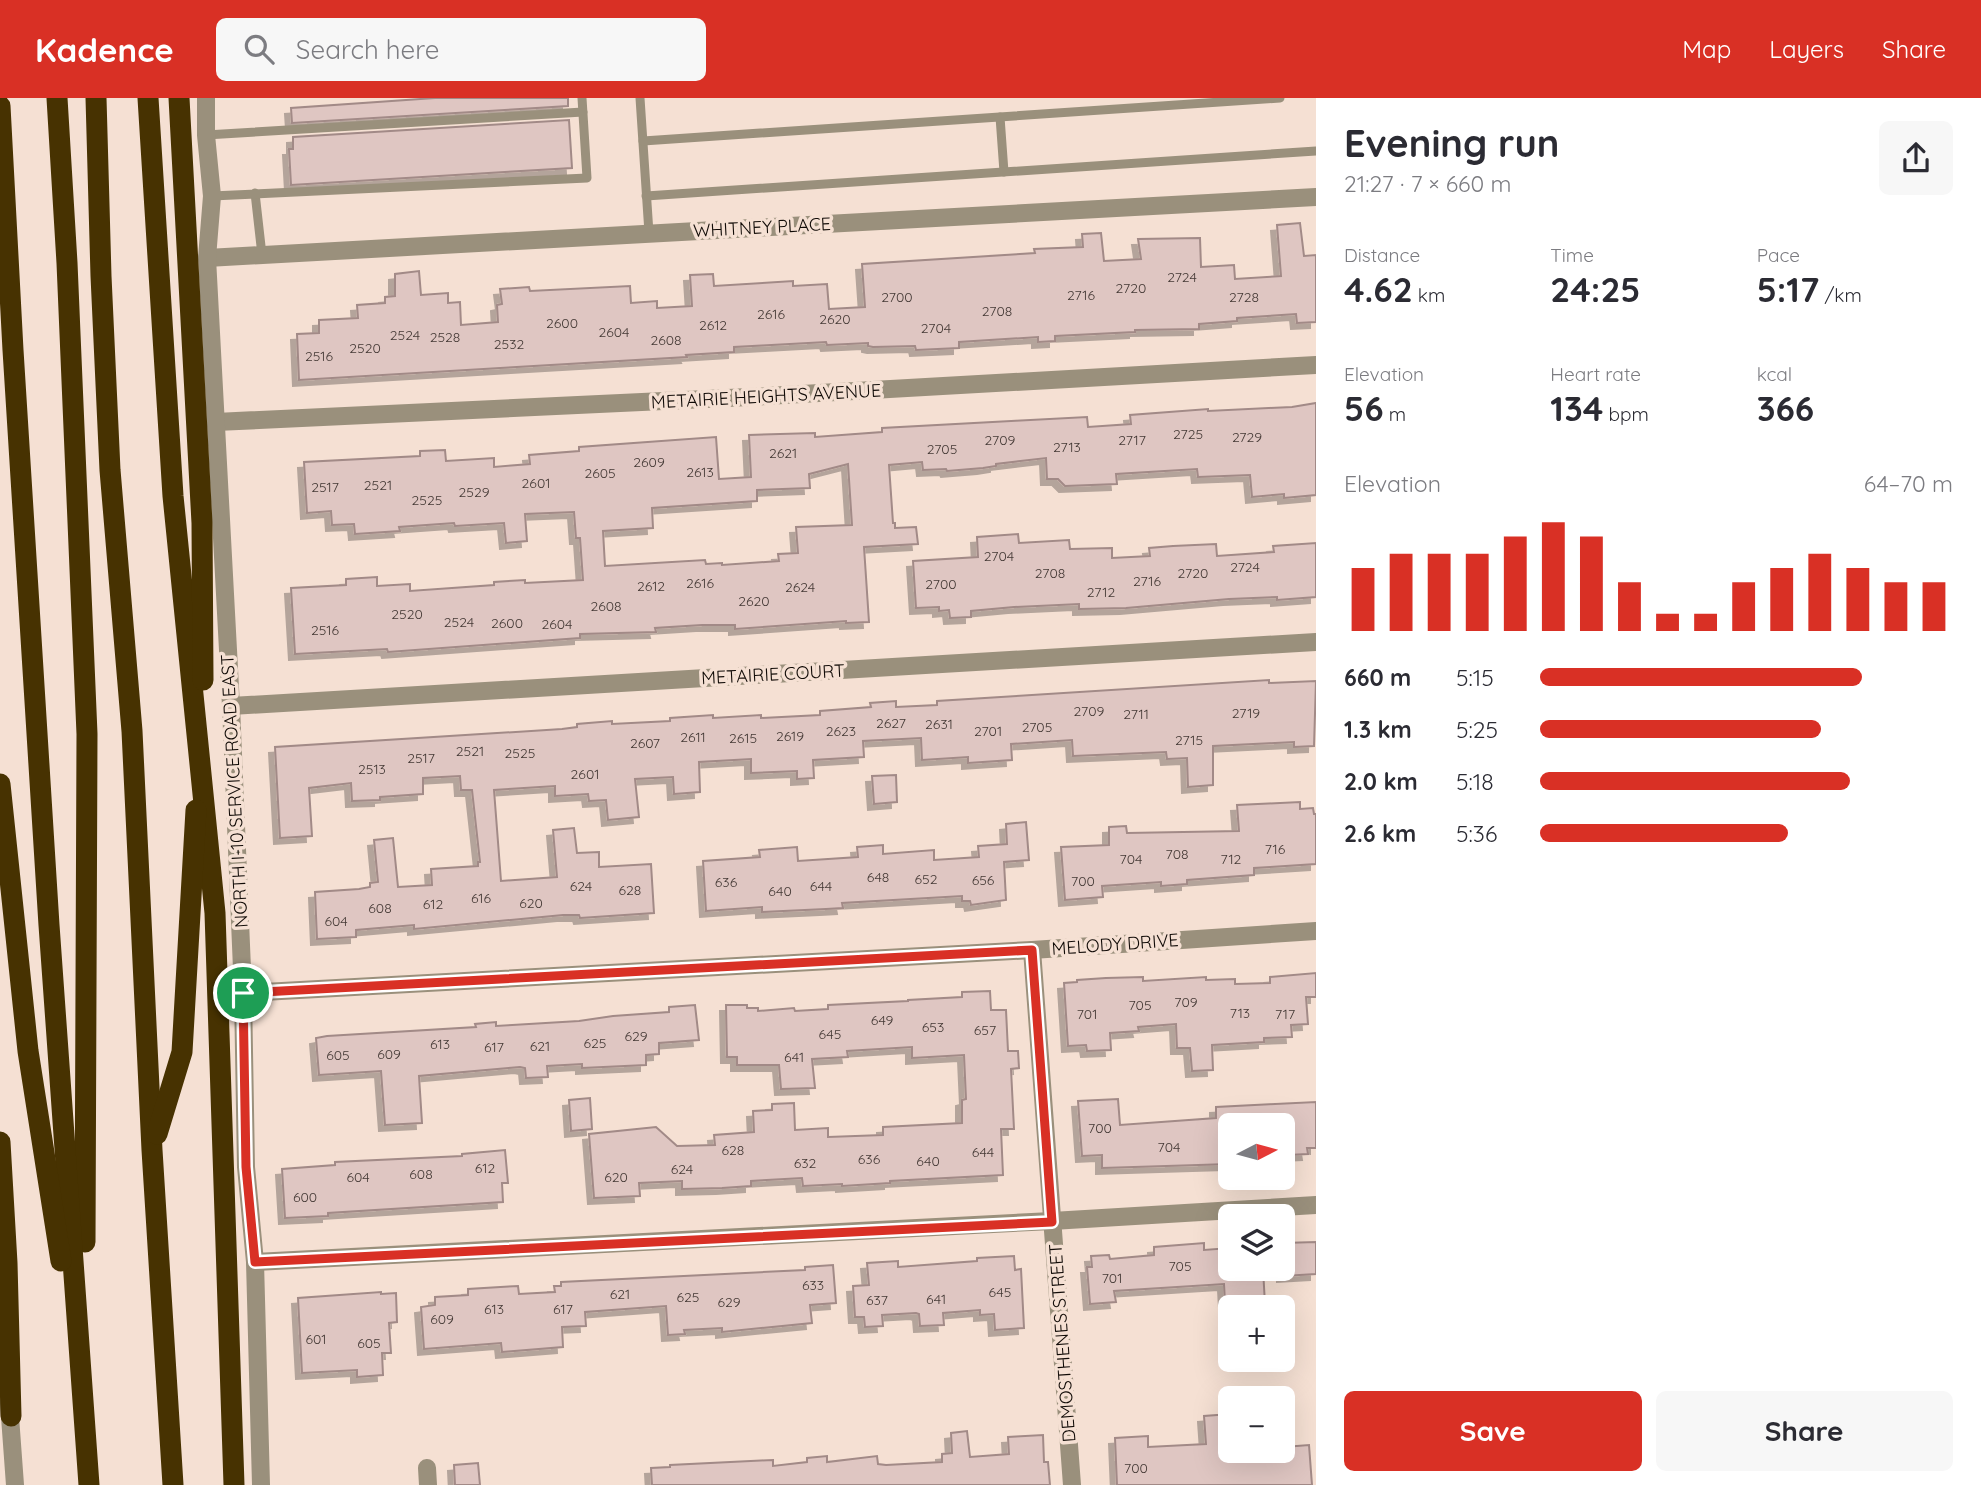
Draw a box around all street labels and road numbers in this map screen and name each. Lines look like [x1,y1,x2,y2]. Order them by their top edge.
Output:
street label: WHITNEY PLACE [693,212,831,242]
street label: METAIRIE HEIGHTS AVENUE [650,378,882,414]
street label: NORTH I-10 SERVICE ROAD EAST [215,654,253,928]
street label: METAIRIE COURT [701,659,846,689]
street label: MELODY DRIVE [1051,928,1179,960]
street label: DEMOSTHENES STREET [1044,1243,1080,1443]

